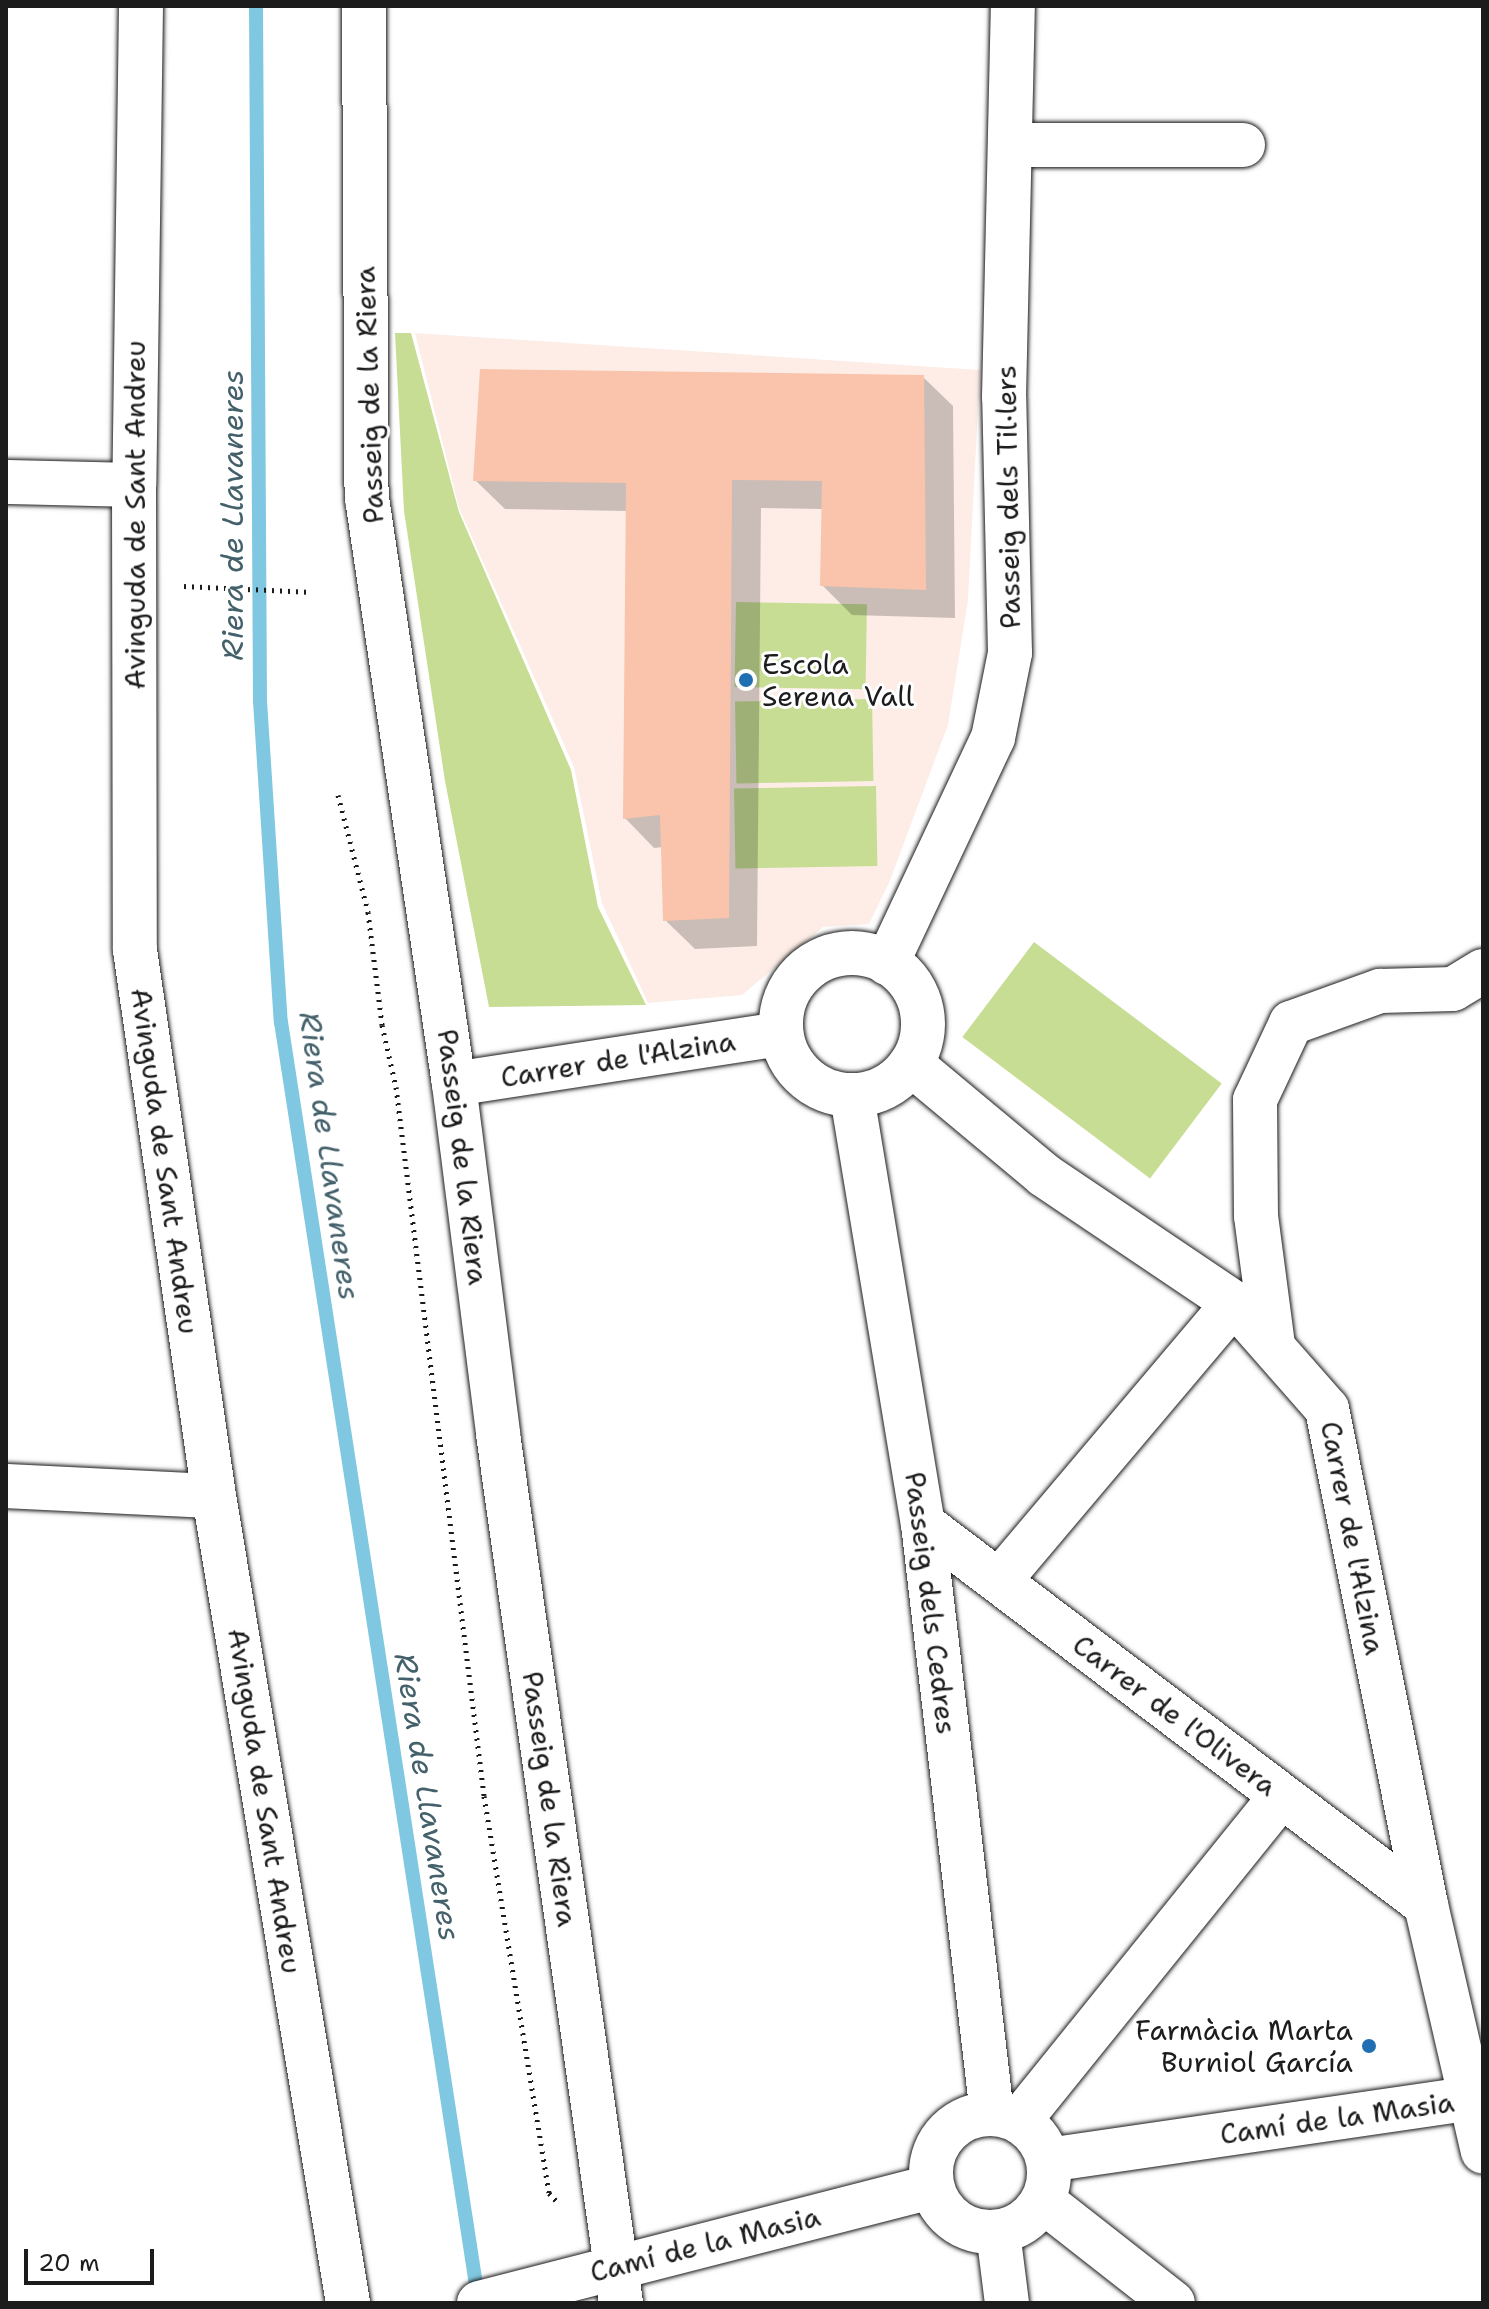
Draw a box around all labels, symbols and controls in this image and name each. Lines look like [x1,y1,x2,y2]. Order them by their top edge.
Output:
street label: Passeig de la Riera [348,266,390,524]
street label: Avinguda de Sant Andreu [118,340,152,690]
street label: Passeig dels Til·lers [989,365,1027,629]
water label: Riera de Llavaneres [215,370,251,660]
place label: Escola Serena Vall [762,647,914,713]
marker: Escola Serena Vall [737,671,755,689]
street label: Avinguda de Sant Andreu [124,986,206,1336]
water label: Riera de Llavaneres [291,1009,367,1303]
street label: Carrer de l'Alzina [498,1024,738,1094]
street label: Passeig de la Riera [431,1027,495,1287]
street label: Carrer de l'Alzina [1314,1418,1392,1658]
street label: Passeig dels Cedres [898,1470,964,1736]
street label: Avinguda de Sant Andreu [221,1626,309,1976]
street label: Carrer de l'Olivera [1066,1627,1284,1803]
water label: Riera de Llavaneres [386,1651,468,1943]
street label: Passeig de la Riera [515,1669,585,1929]
place label: Farmàcia Marta Burniol García [1135,2013,1353,2079]
marker: Farmàcia Marta Burniol García [1360,2037,1378,2055]
street label: Camí de la Masia [1218,2085,1456,2151]
street label: Camí de la Masia [586,2199,824,2289]
scale bar [28,2233,158,2283]
text: 20 m [38,2247,100,2279]

